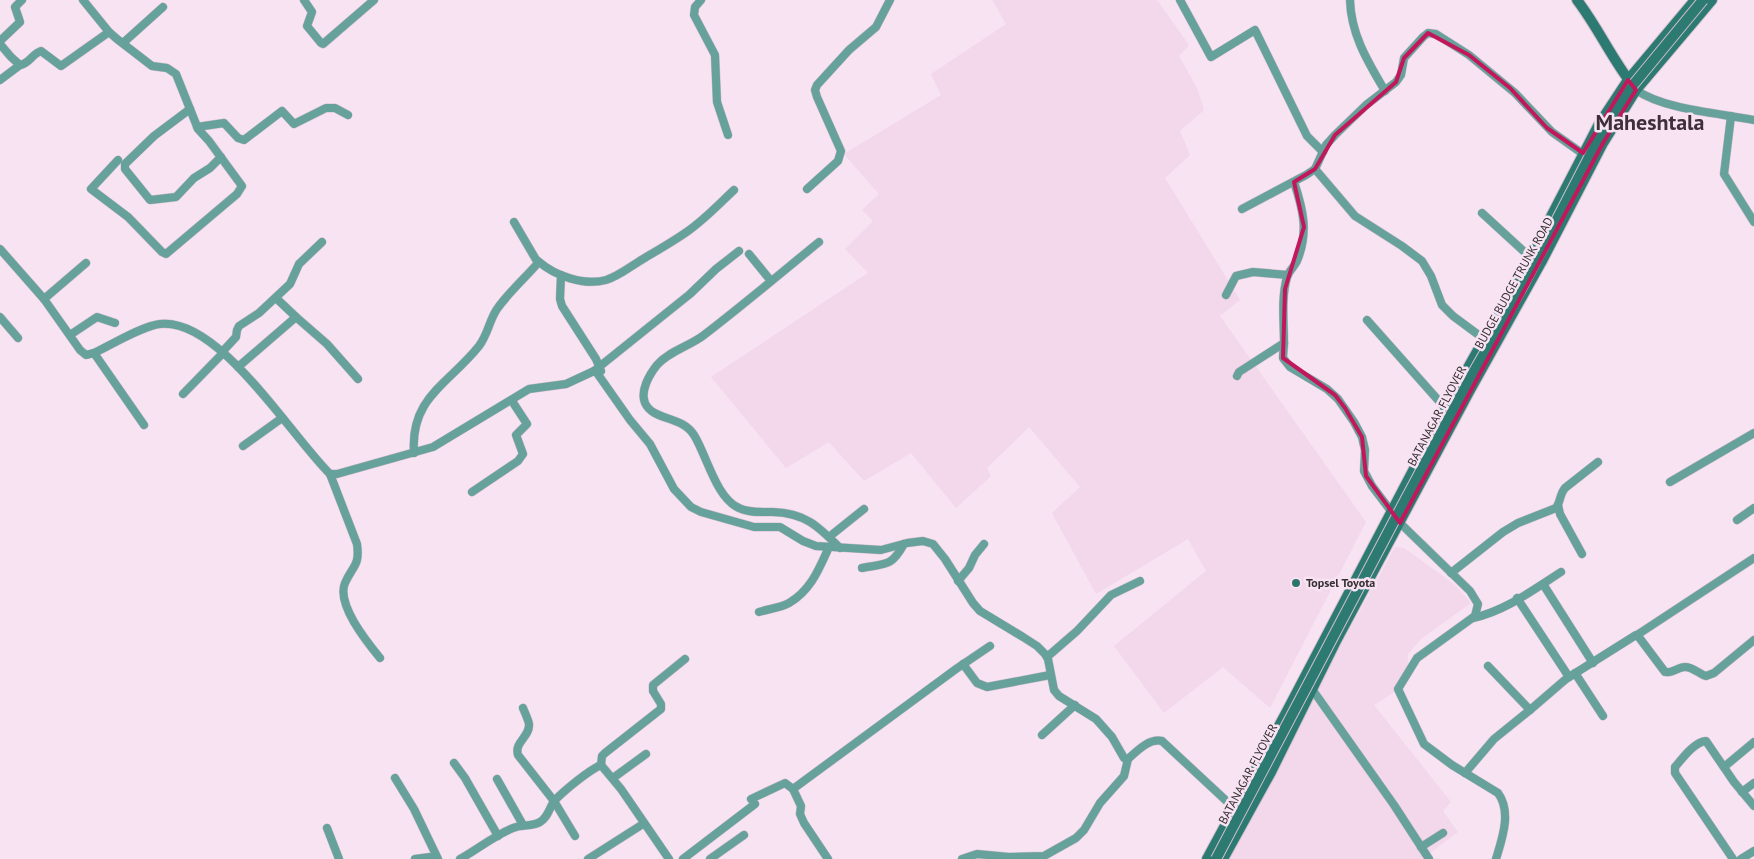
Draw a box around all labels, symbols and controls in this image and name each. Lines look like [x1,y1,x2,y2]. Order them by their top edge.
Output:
district label: Maheshtala [1596,108,1705,136]
street label: BUDGE BUDGE TRUNK ROAD [1471,214,1556,351]
street label: BATANAGAR FLYOVER [1404,363,1469,468]
place label: Topsel Toyota [1306,575,1375,590]
marker: Topsel Toyota [1290,577,1302,589]
street label: BATANAGAR FLYOVER [1215,721,1280,826]

